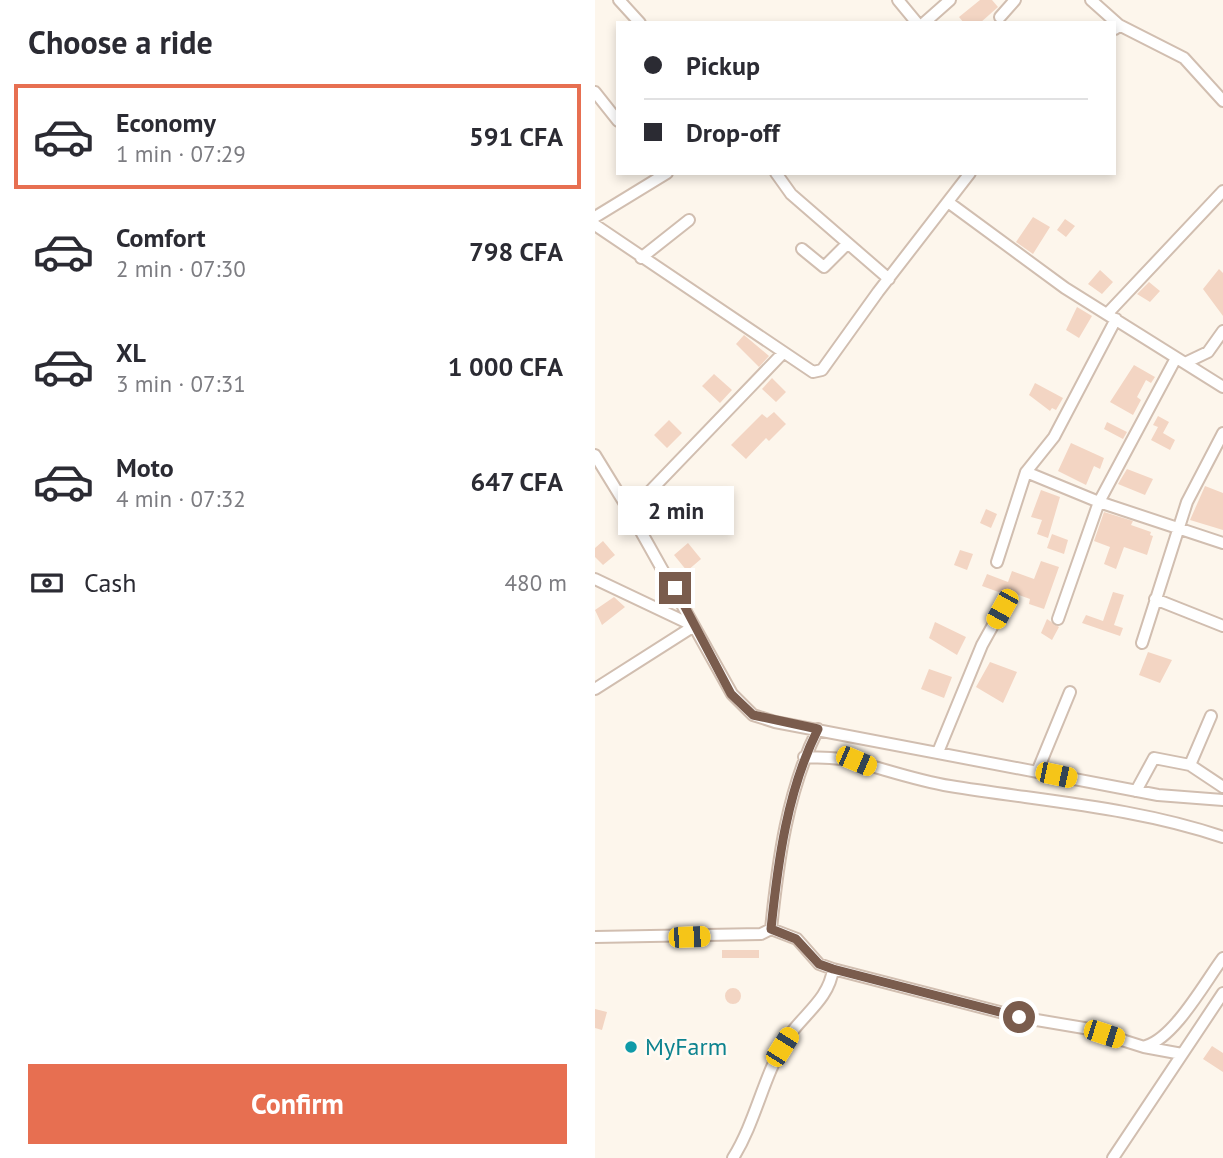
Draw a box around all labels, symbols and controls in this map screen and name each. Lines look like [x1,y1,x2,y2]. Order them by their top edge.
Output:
text: Choose a ride [28,21,213,63]
text: Pickup [686,49,760,82]
icon: car [32,105,95,168]
text: Economy [116,106,216,139]
text: Drop-off [686,116,780,149]
text: 591 CFA [469,120,563,153]
text: 1 min · 07:29 [116,139,246,168]
icon: car [32,220,95,283]
text: Comfort [116,221,206,254]
text: 798 CFA [469,235,563,268]
text: 2 min · 07:30 [116,254,246,283]
icon: car [32,335,95,398]
text: XL [116,336,146,369]
text: 1 000 CFA [448,350,563,383]
text: 3 min · 07:31 [116,369,246,398]
icon: car [32,450,95,513]
text: Moto [116,451,174,484]
text: 647 CFA [470,465,563,498]
text: 4 min · 07:32 [116,484,246,513]
callout: 2 min [617,486,733,536]
text: 2 min [648,496,704,525]
icon: cash [28,564,66,602]
text: Cash [84,566,136,599]
text: 480 m [505,568,567,597]
route end [659,572,691,604]
car [983,586,1022,632]
car [833,743,880,779]
car [1034,760,1079,790]
car [668,926,711,948]
route start [1003,1001,1035,1033]
car [1081,1018,1128,1050]
car [762,1024,803,1070]
place label: MyFarm [645,1031,727,1062]
marker: MyFarm [623,1039,639,1055]
button: Confirm [28,1064,567,1144]

